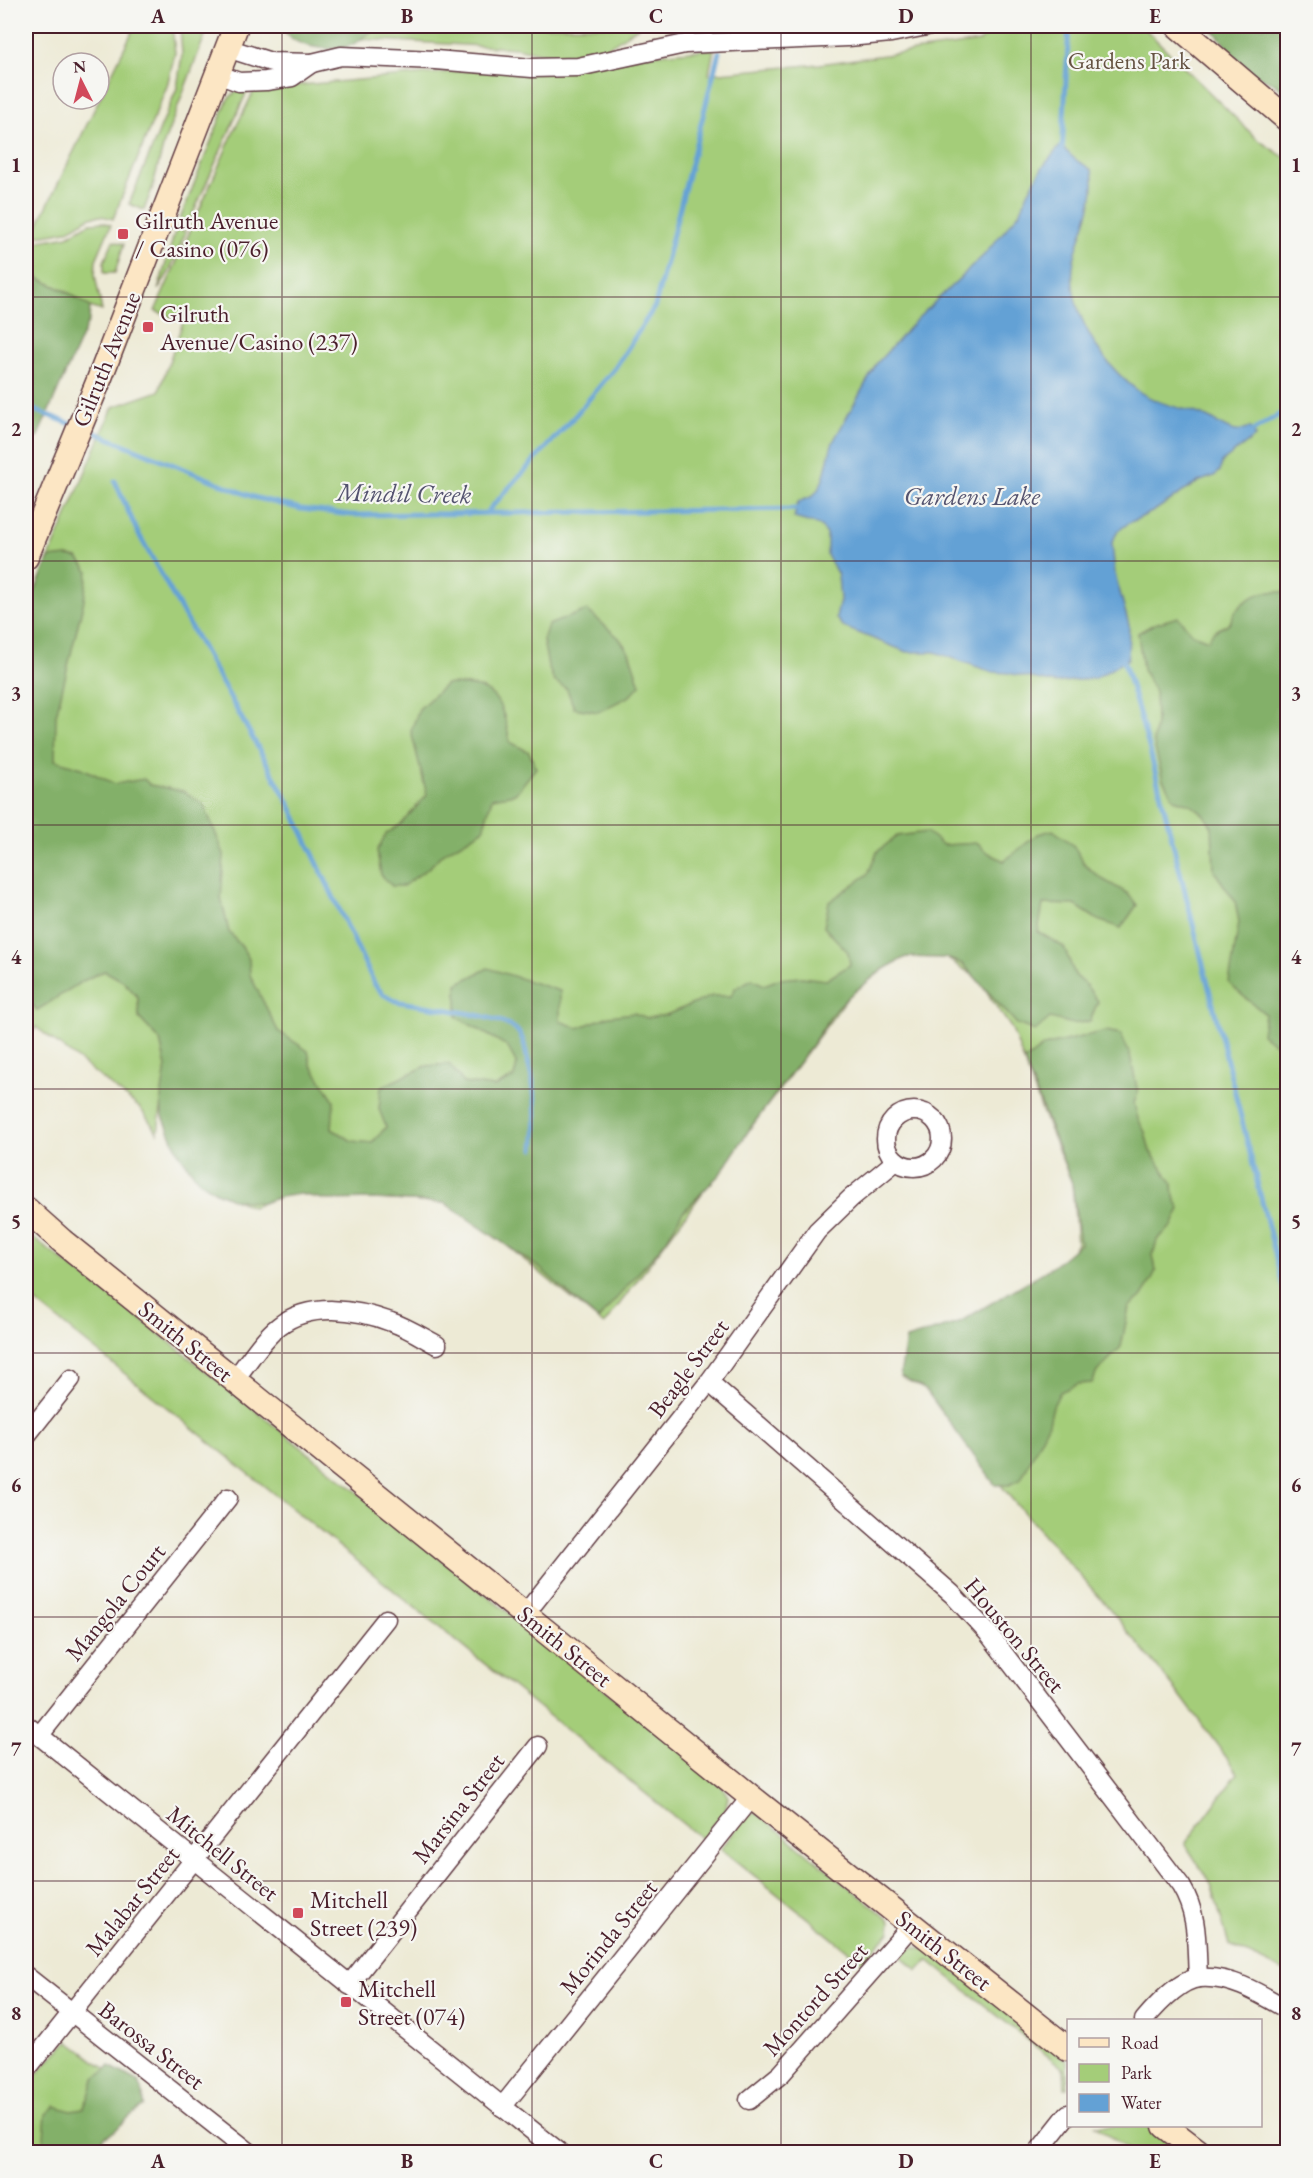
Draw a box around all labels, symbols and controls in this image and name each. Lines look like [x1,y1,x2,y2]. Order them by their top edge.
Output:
text: A [150,3,166,29]
text: B [401,3,413,29]
text: C [649,3,663,29]
text: D [898,3,914,29]
text: E [1149,3,1161,29]
park label: Gardens Park [1068,45,1191,76]
north arrow [51,51,111,111]
text: N [72,55,87,78]
text: 1 [11,152,21,178]
text: 1 [1291,152,1301,178]
place label: Gilruth Avenue / Casino (076) [135,205,278,264]
marker: Gilruth Avenue / Casino (076) [116,227,130,241]
street label: Gilruth Avenue [65,287,147,431]
place label: Gilruth Avenue/Casino (237) [159,298,358,357]
marker: Gilruth Avenue/Casino (237) [141,320,155,334]
text: 2 [11,416,22,442]
text: 2 [1291,416,1302,442]
water label: Mindil Creek [334,475,472,511]
water label: Gardens Lake [904,479,1041,513]
text: 3 [11,680,21,706]
text: 3 [1291,680,1301,706]
text: 4 [11,944,22,970]
text: 4 [1291,944,1302,970]
text: 5 [11,1208,21,1234]
text: 5 [1291,1208,1301,1234]
street label: Smith Street [132,1293,240,1389]
street label: Beagle Street [641,1312,736,1424]
text: 6 [11,1472,22,1498]
text: 6 [1291,1472,1302,1498]
street label: Mangola Court [58,1536,172,1667]
street label: Houston Street [958,1571,1073,1699]
street label: Smith Street [511,1598,619,1694]
text: 7 [11,1736,22,1762]
text: 7 [1291,1736,1302,1762]
street label: Marsina Street [405,1746,511,1870]
street label: Mitchell Street [161,1798,286,1908]
street label: Malabar Street [78,1839,186,1962]
street label: Morinda Street [552,1873,664,2001]
place label: Mitchell Street (239) [310,1884,417,1943]
street label: Smith Street [890,1903,998,1997]
marker: Mitchell Street (239) [291,1906,305,1920]
street label: Montord Street [756,1935,875,2062]
place label: Mitchell Street (074) [358,1973,465,2032]
street label: Barossa Street [93,1994,212,2096]
marker: Mitchell Street (074) [339,1995,353,2009]
text: 8 [11,2000,21,2026]
text: 8 [1291,2000,1301,2026]
legend [1067,2019,1262,2127]
text: Road [1121,2031,1160,2054]
text: Park [1121,2061,1152,2084]
text: Water [1121,2091,1162,2114]
text: A [150,2148,166,2174]
text: B [401,2148,413,2174]
text: C [649,2148,663,2174]
text: D [898,2148,914,2174]
text: E [1149,2148,1161,2174]

